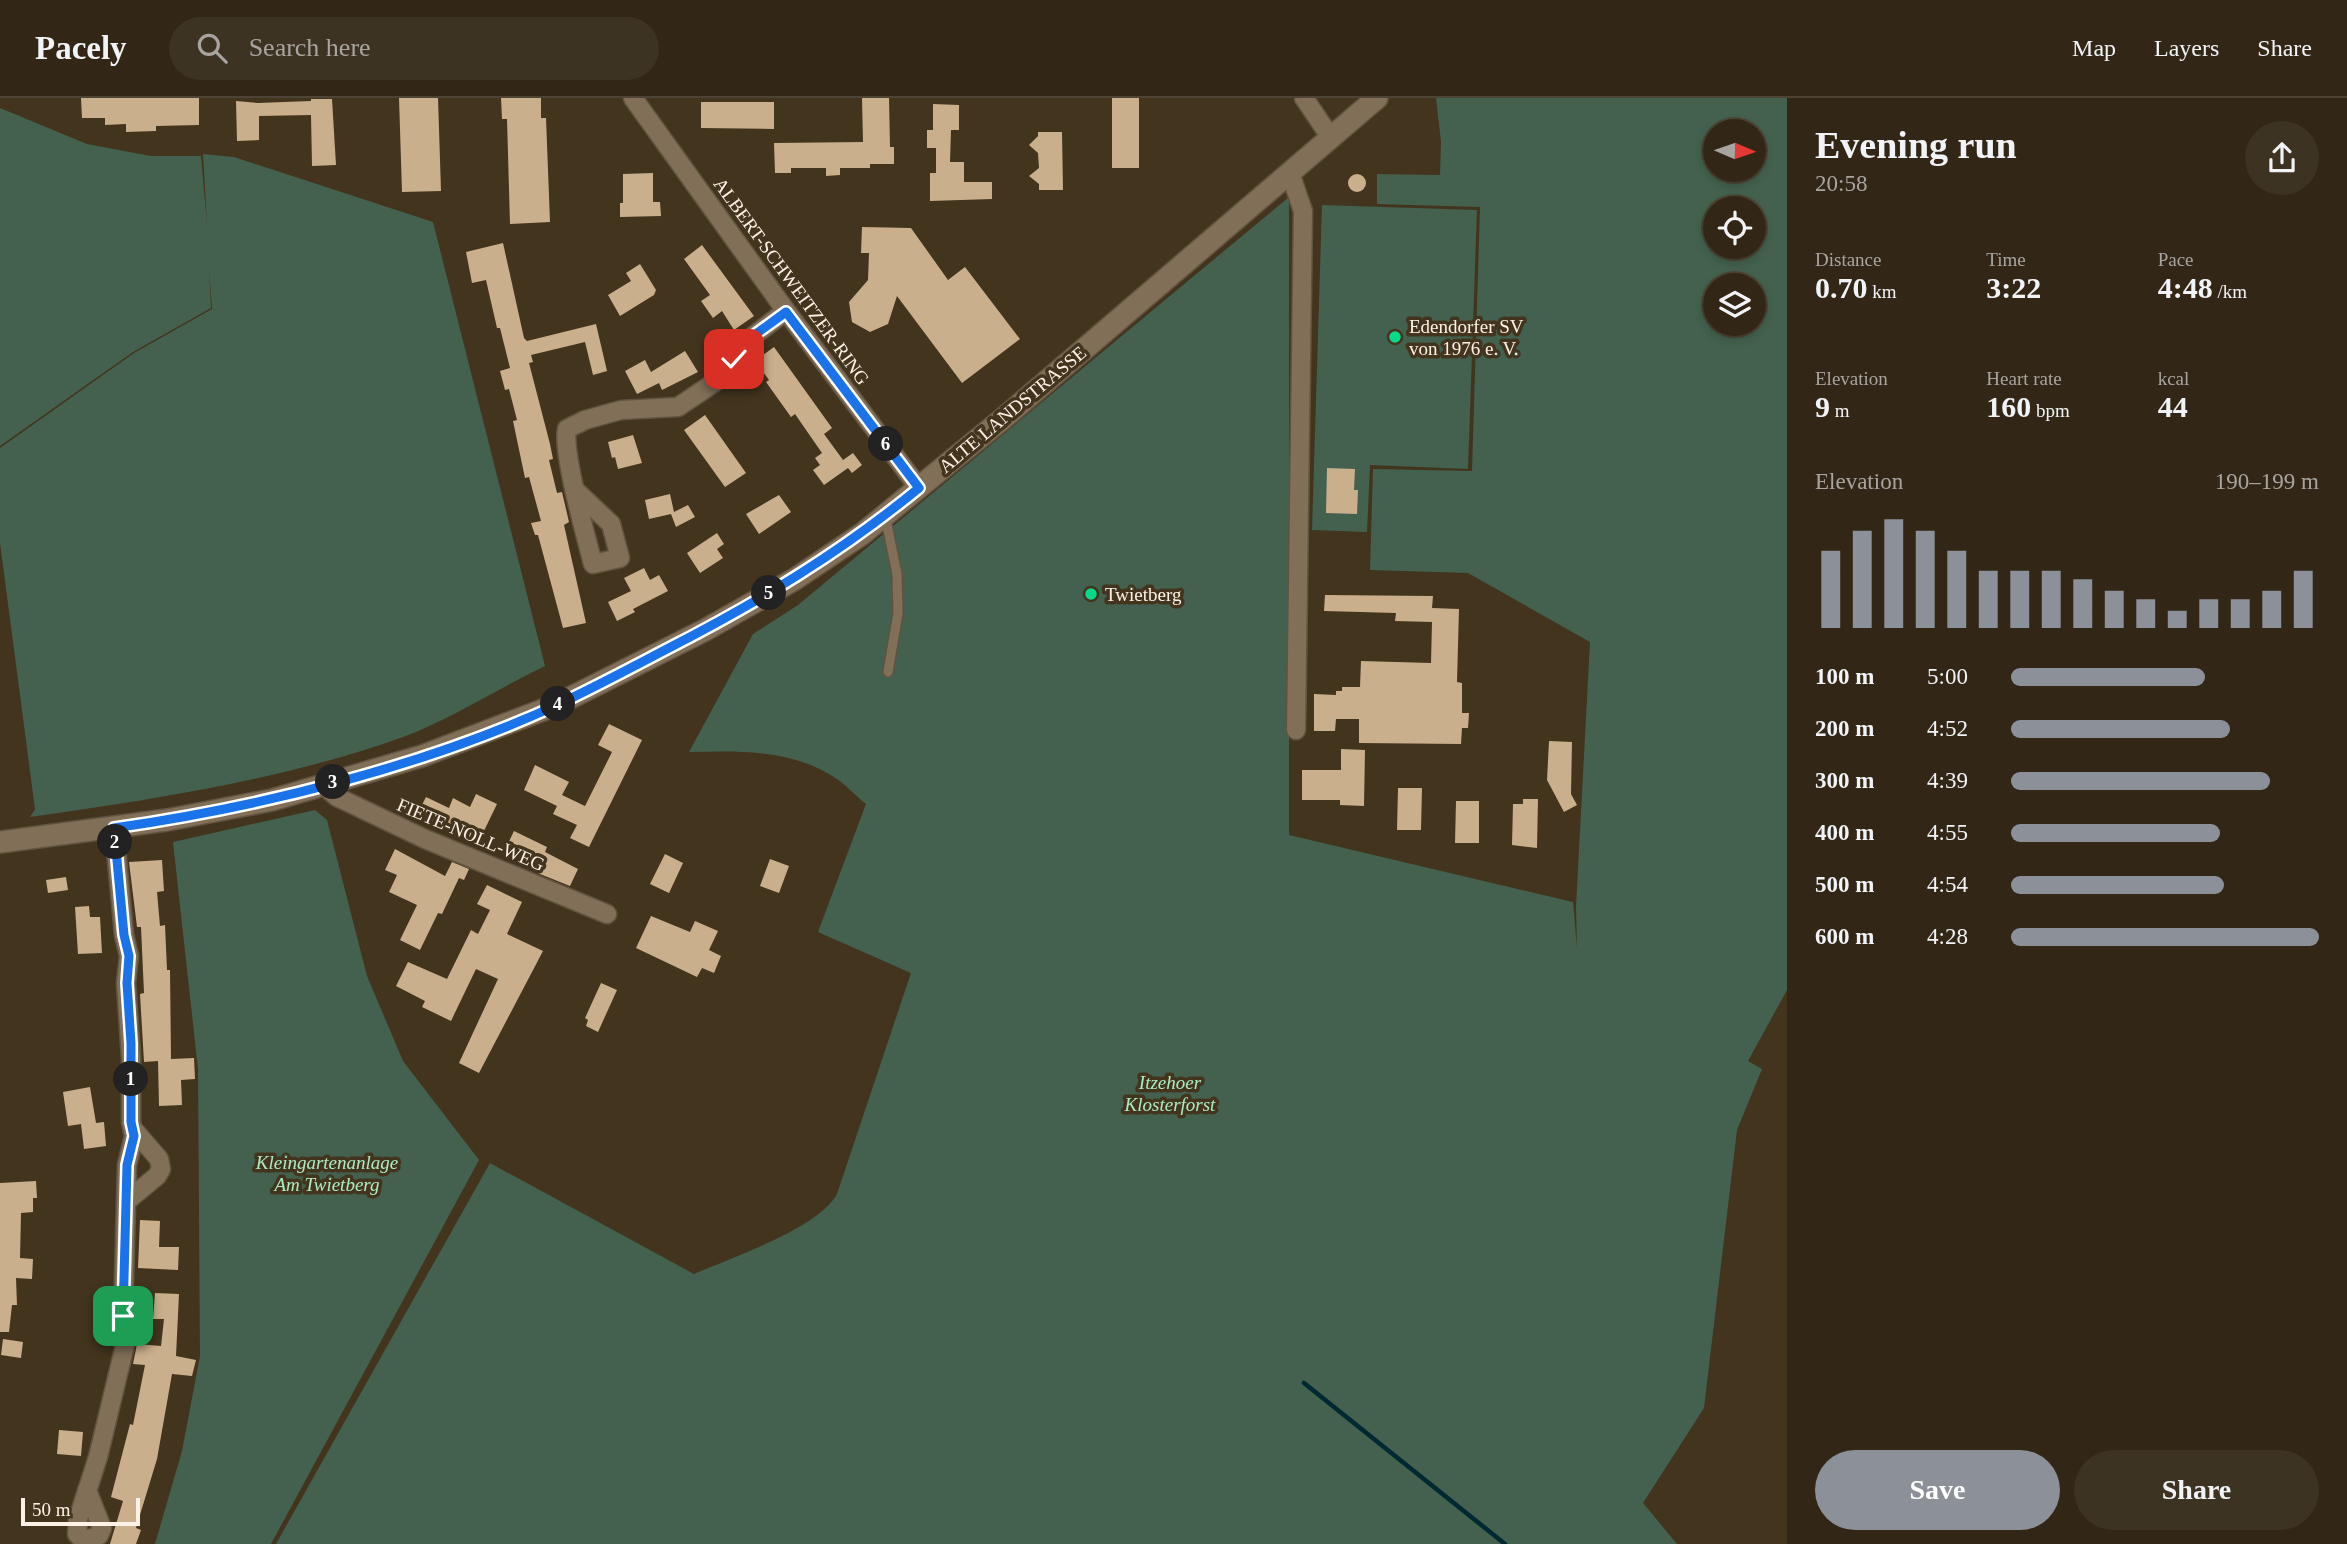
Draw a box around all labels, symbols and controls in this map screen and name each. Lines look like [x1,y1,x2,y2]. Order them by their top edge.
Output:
search box [169,17,659,80]
icon: search [193,29,231,67]
text: Pacely [35,30,127,66]
text: Search here [249,33,371,62]
text: Map [2072,35,2116,61]
text: Layers [2154,35,2219,61]
text: Share [2257,35,2312,61]
north arrow [1703,119,1766,182]
map controls [1703,119,1766,336]
button: share [2245,121,2319,195]
text: Evening run [1815,124,2017,166]
text: 20:58 [1815,171,1867,196]
street label: ALBERT-SCHWEITZER-RING [710,174,874,389]
button: locate [1703,196,1766,259]
text: Distance [1815,249,1881,270]
text: Time [1986,249,2026,270]
text: Pace [2158,249,2194,270]
text: 0.70 [1815,271,1868,304]
text: 3:22 [1986,271,2041,304]
text: 4:48 [2158,271,2213,304]
button: layers [1703,273,1766,336]
text: km [1868,281,1897,302]
text: /km [2213,281,2247,302]
place label: Edendorfer SV von 1976 e. V. [1409,316,1524,359]
pin [704,329,764,389]
marker: Edendorfer SV von 1976 e. V. [1387,329,1403,345]
icon: check [715,340,753,378]
street label: ALTE LANDSTRASSE [934,342,1090,477]
text: Elevation [1815,368,1888,389]
text: Heart rate [1986,368,2062,389]
text: kcal [2158,368,2189,389]
text: 9 [1815,390,1830,423]
text: 160 [1986,390,2031,423]
text: 44 [2158,390,2188,423]
text: m [1830,400,1850,421]
text: bpm [2031,400,2070,421]
pin: 6 [868,426,903,462]
text: 6 [881,433,890,454]
text: Elevation [1815,469,1903,494]
text: 190–199 m [2215,469,2319,494]
pin: 5 [752,575,786,610]
text: 5 [764,582,773,603]
place label: Twietberg [1105,584,1182,605]
marker: Twietberg [1083,586,1099,602]
text: 100 m [1815,664,1874,689]
text: 5:00 [1927,664,1968,689]
pin: 4 [540,686,576,722]
text: 4 [553,693,562,714]
text: 200 m [1815,716,1874,741]
text: 4:52 [1927,716,1968,741]
pin: 3 [316,764,350,800]
text: 300 m [1815,768,1874,793]
text: 4:39 [1927,768,1968,793]
text: 3 [328,771,337,792]
street label: FIETE-NOLL-WEG [394,794,548,875]
text: 400 m [1815,820,1874,845]
text: 4:55 [1927,820,1968,845]
pin: 2 [97,824,132,860]
text: 2 [110,831,119,852]
text: 500 m [1815,872,1874,897]
text: 4:54 [1927,872,1968,897]
text: 600 m [1815,924,1874,949]
text: 4:28 [1927,924,1968,949]
pin: 1 [114,1062,148,1096]
text: 1 [126,1068,135,1089]
park label: Itzehoer Klosterforst [1124,1072,1216,1115]
park label: Kleingartenanlage Am Twietberg [255,1152,398,1195]
pin [93,1286,153,1346]
icon: arrive [104,1297,142,1335]
button: Save [1815,1450,2060,1530]
button: Share [2074,1450,2319,1530]
scale bar [21,1495,140,1527]
text: 50 m [32,1499,71,1520]

